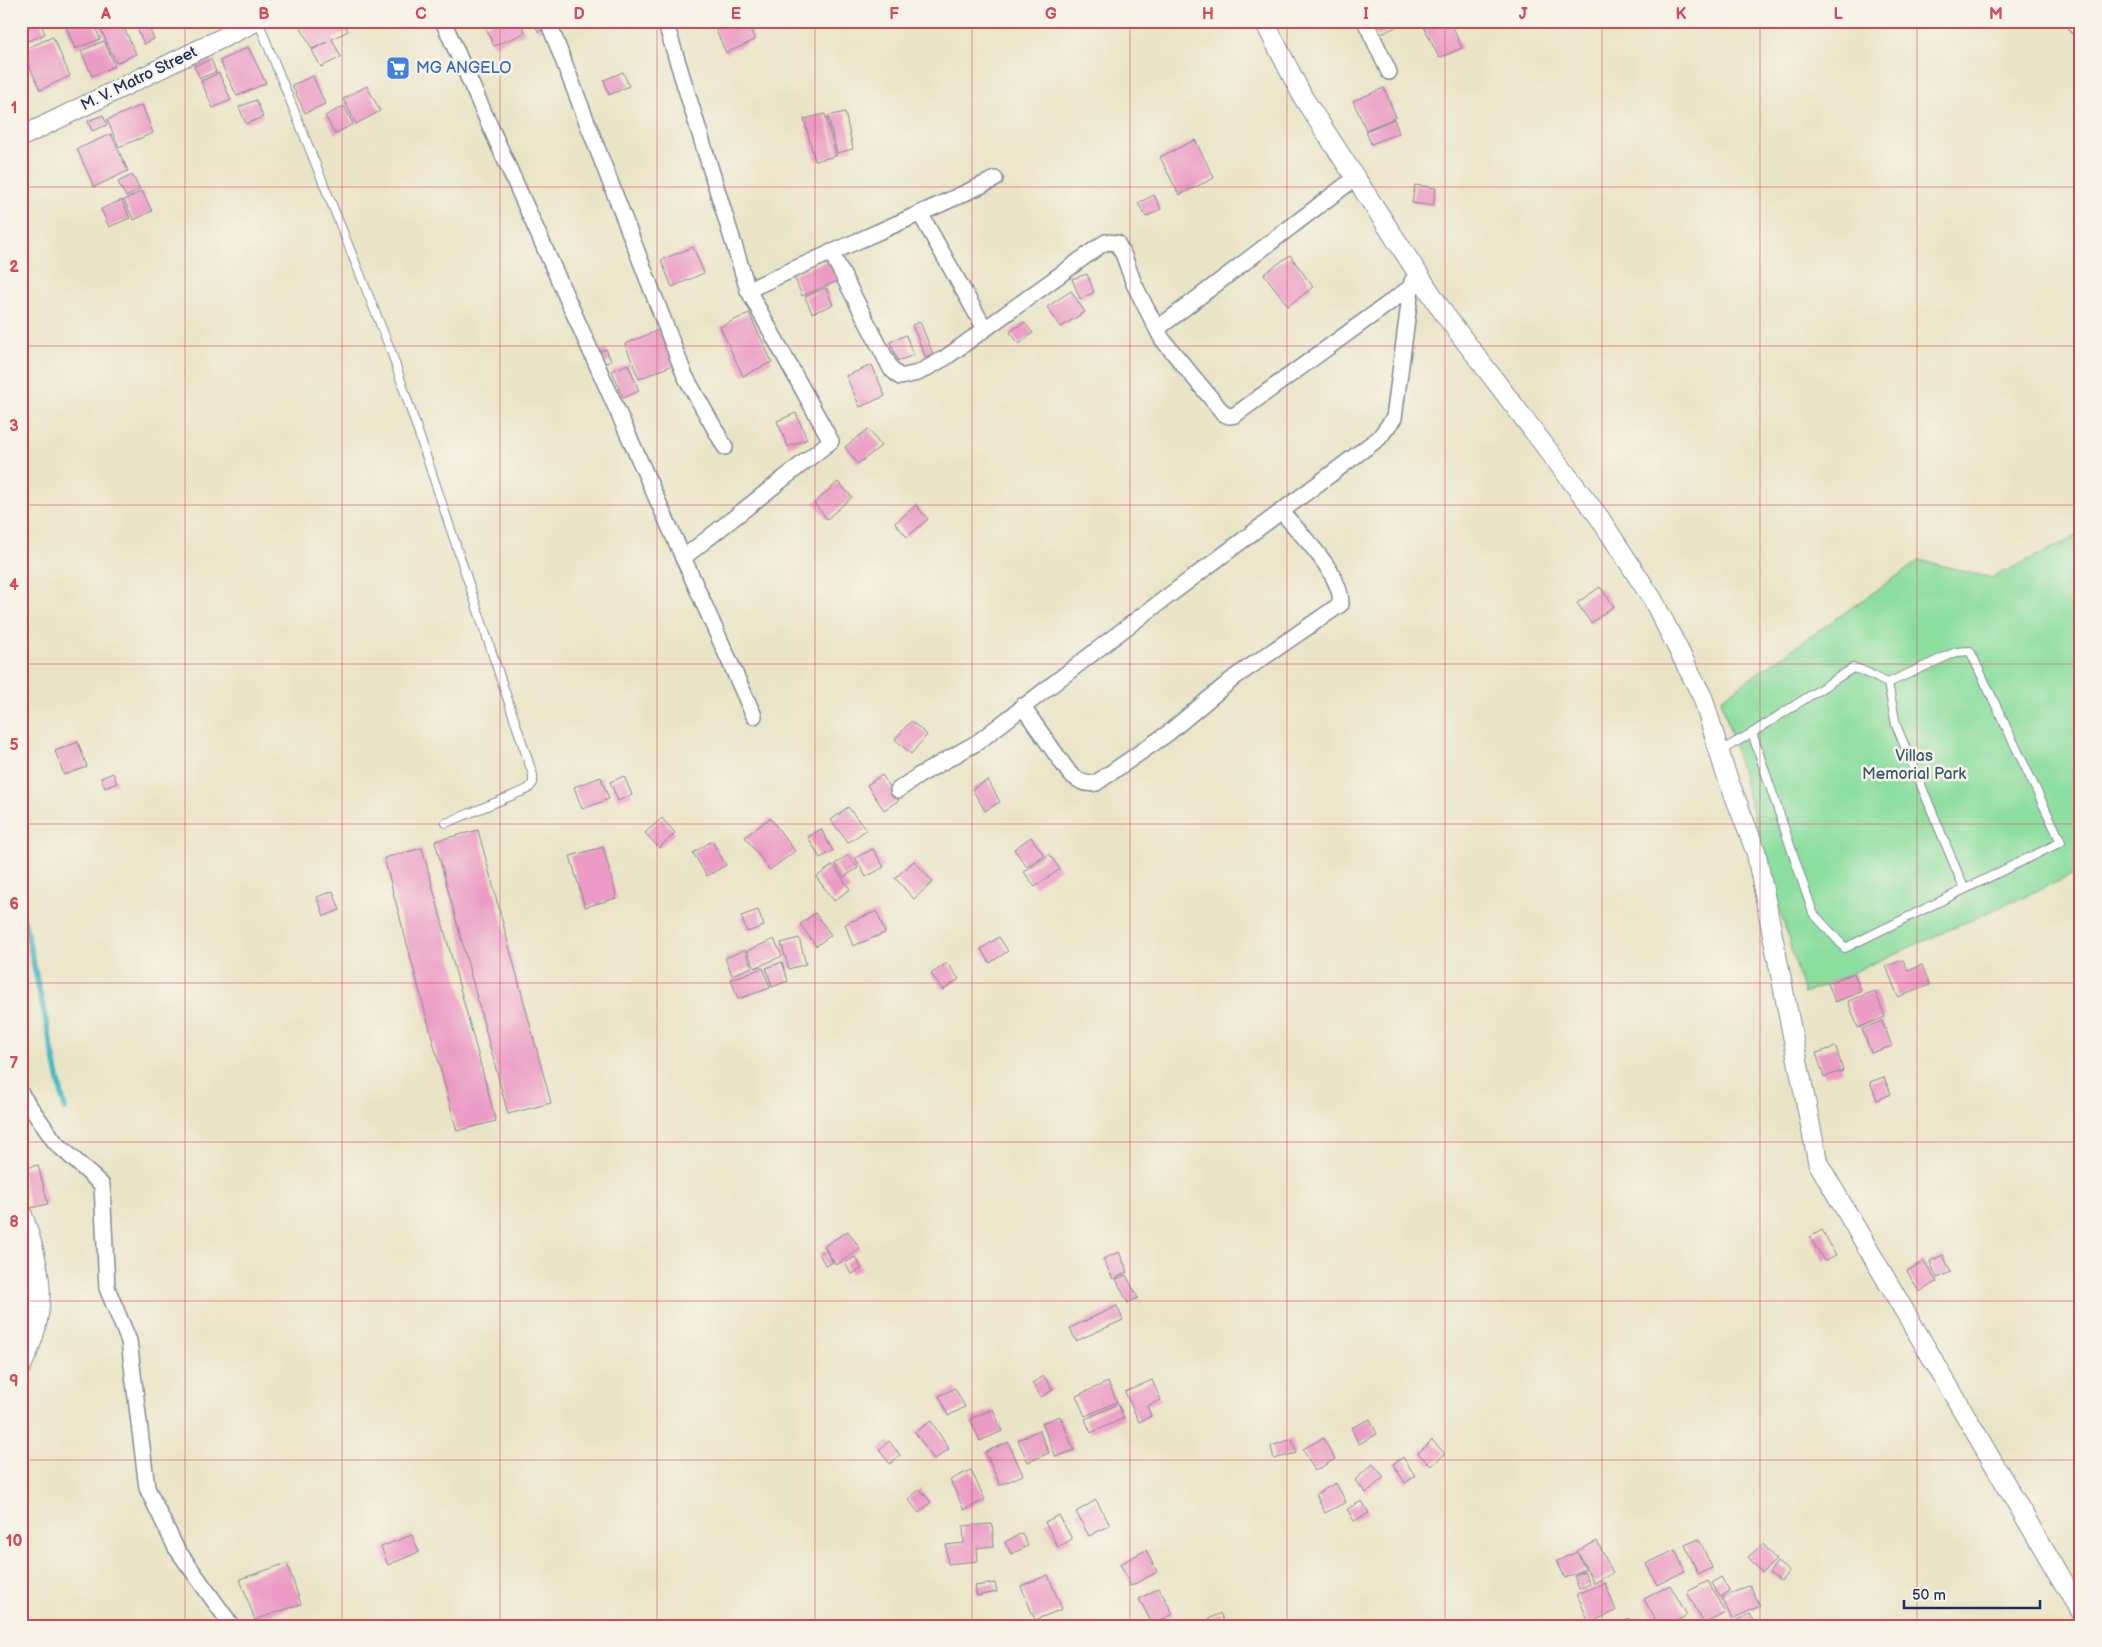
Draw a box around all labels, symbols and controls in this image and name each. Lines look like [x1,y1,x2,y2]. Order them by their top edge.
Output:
text: A [100,5,111,24]
text: B [258,5,270,24]
text: C [415,5,427,24]
text: D [573,5,585,24]
text: E [731,5,741,24]
text: F [889,5,899,24]
text: G [1045,5,1057,24]
text: H [1202,5,1214,24]
text: I [1363,5,1369,24]
text: J [1519,5,1528,24]
text: K [1676,5,1687,24]
text: L [1833,5,1843,24]
text: M [1989,5,2003,24]
street label: M. V. Matro Street [78,43,200,115]
supermarket icon: MG ANGELO [385,55,411,81]
place label: MG ANGELO [416,59,511,78]
text: 1 [11,99,17,118]
text: 2 [9,258,19,277]
text: 3 [9,417,19,436]
text: 4 [9,576,19,595]
text: 5 [9,736,19,755]
park label: Villas Memorial Park [1862,747,1966,784]
text: 6 [9,895,19,914]
text: 7 [10,1054,19,1073]
text: 8 [9,1213,19,1232]
text: 9 [9,1372,19,1391]
text: 10 [6,1532,22,1551]
scale bar [1904,1577,2041,1609]
text: 50 m [1912,1586,1946,1605]

